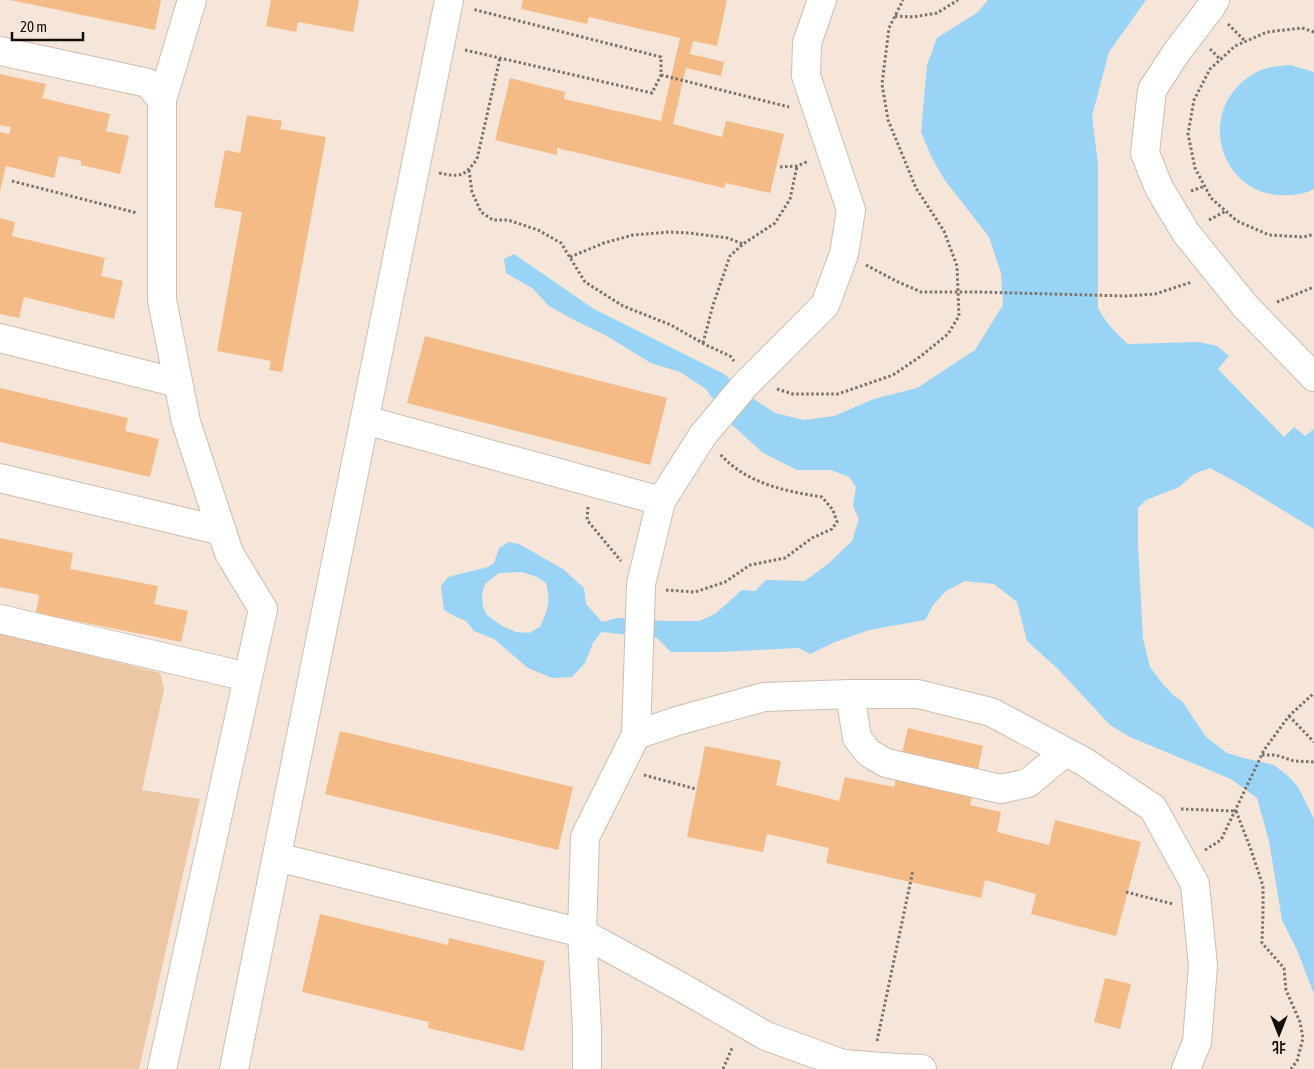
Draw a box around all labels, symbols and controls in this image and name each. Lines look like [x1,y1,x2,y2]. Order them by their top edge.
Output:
scale bar [12,10,84,42]
text: 20 m [20,18,47,35]
north arrow [1254,1009,1304,1059]
text: 北 [1272,1039,1286,1055]

